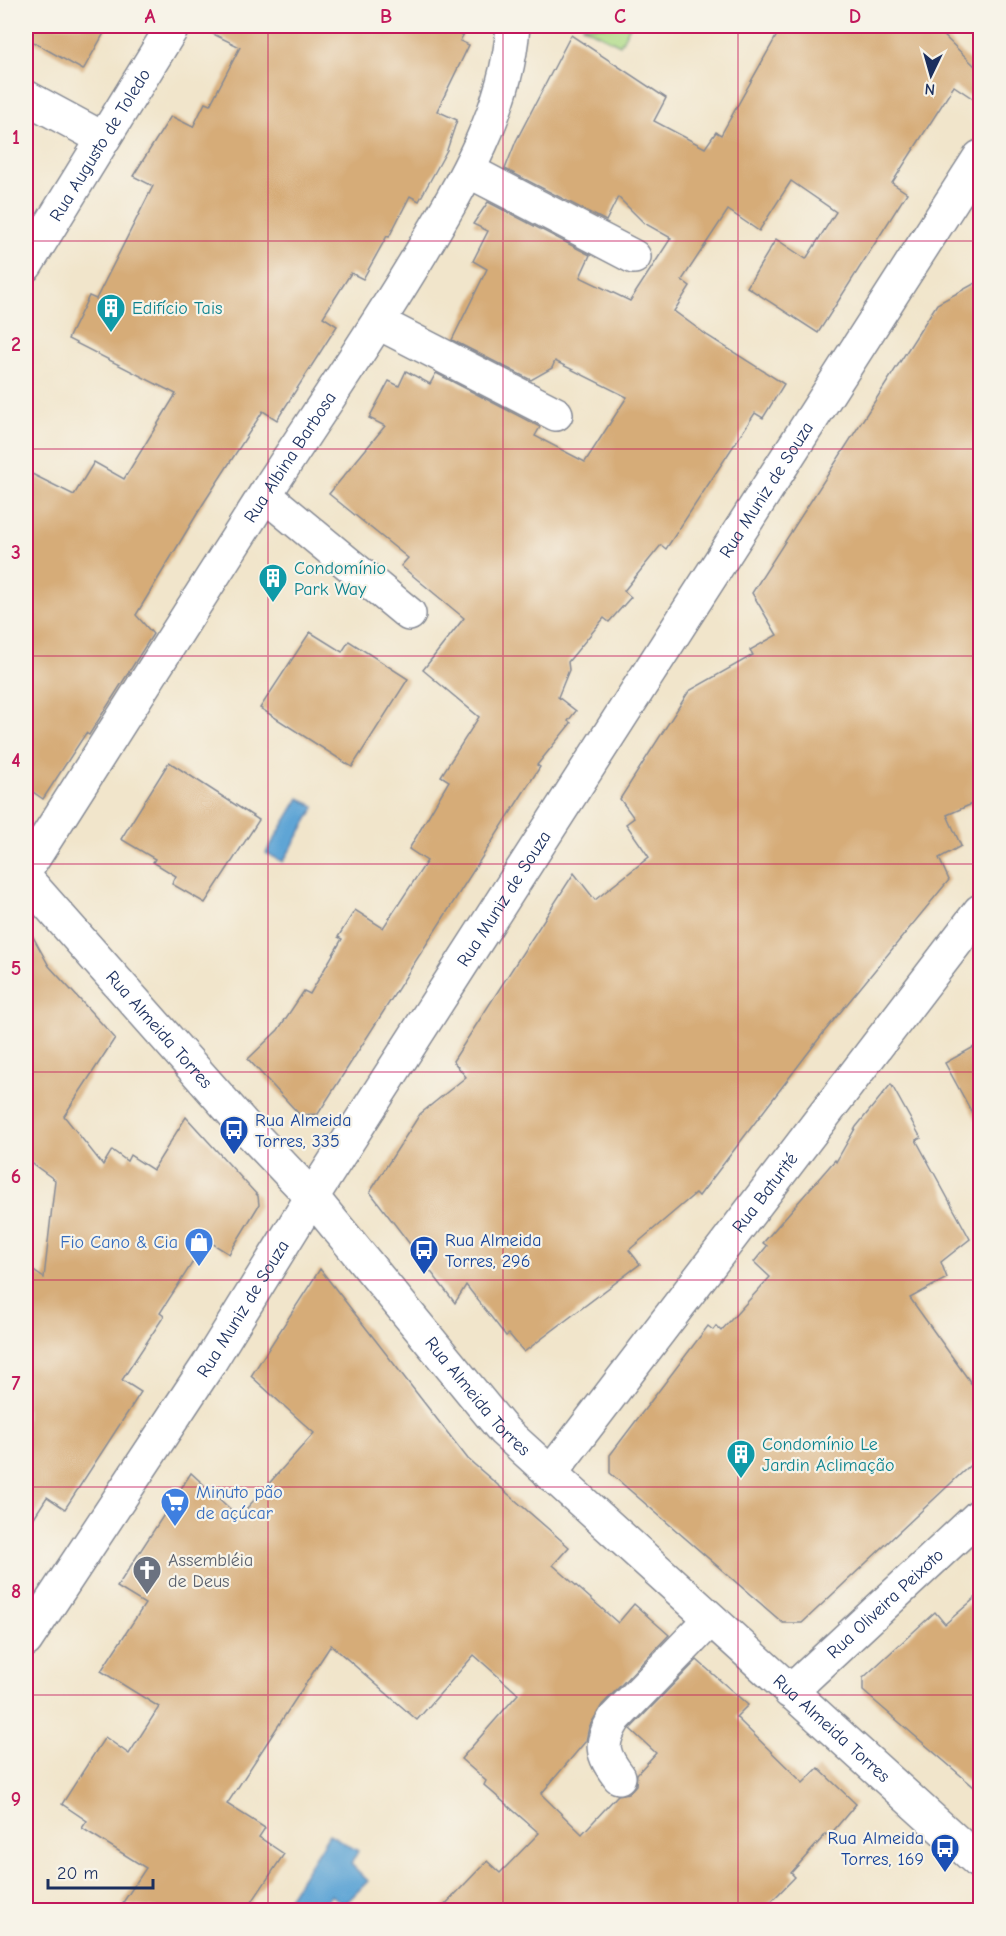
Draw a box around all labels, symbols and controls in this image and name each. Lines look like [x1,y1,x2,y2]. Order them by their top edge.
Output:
text: A [144,5,156,28]
text: B [380,5,392,28]
text: C [614,5,626,28]
text: D [849,5,861,28]
north arrow [901,45,961,105]
street label: Rua Augusto de Toledo [45,65,155,225]
text: N [924,80,936,98]
text: 1 [12,126,20,149]
building icon: Edifício Tais [95,292,127,334]
place label: Edifício Tais [132,298,223,319]
text: 2 [11,333,21,356]
street label: Rua Albina Barbosa [239,388,340,526]
street label: Rua Muniz de Souza [715,418,818,562]
text: 3 [11,541,21,564]
place label: Condomínio Park Way [294,558,386,600]
building icon: Condomínio Park Way [257,562,289,604]
text: 4 [11,749,21,772]
street label: Rua Muniz de Souza [452,827,555,971]
text: 5 [11,957,21,980]
street label: Rua Almeida Torres [102,966,217,1093]
place label: Rua Almeida Torres, 335 [255,1110,351,1152]
bus stop icon: Rua Almeida Torres, 335 [218,1114,250,1156]
street label: Rua Baturité [728,1149,802,1237]
text: 6 [11,1165,21,1188]
shop icon: Fio Cano & Cia [183,1226,215,1268]
place label: Rua Almeida Torres, 296 [445,1230,541,1272]
place label: Fio Cano & Cia [60,1232,178,1253]
bus stop icon: Rua Almeida Torres, 296 [408,1234,440,1276]
street label: Rua Muniz de Souza [192,1236,293,1381]
street label: Rua Almeida Torres [421,1333,535,1460]
text: 7 [12,1372,21,1395]
place label: Condomínio Le Jardin Aclimação [762,1434,895,1476]
building icon: Condomínio Le Jardin Aclimação [725,1438,757,1480]
place label: Minuto pão de açúcar [196,1482,283,1524]
supermarket icon: Minuto pão de açúcar [159,1486,191,1528]
street label: Rua Oliveira Peixoto [823,1544,948,1663]
place label: Assembléia de Deus [168,1550,253,1592]
church icon: Assembléia de Deus [131,1554,163,1596]
text: 8 [11,1580,21,1603]
street label: Rua Almeida Torres [769,1670,894,1787]
text: 9 [11,1788,21,1811]
place label: Rua Almeida Torres, 169 [828,1828,924,1870]
bus stop icon: Rua Almeida Torres, 169 [929,1832,961,1874]
scale bar [48,1852,153,1890]
text: 20 m [57,1863,98,1884]

